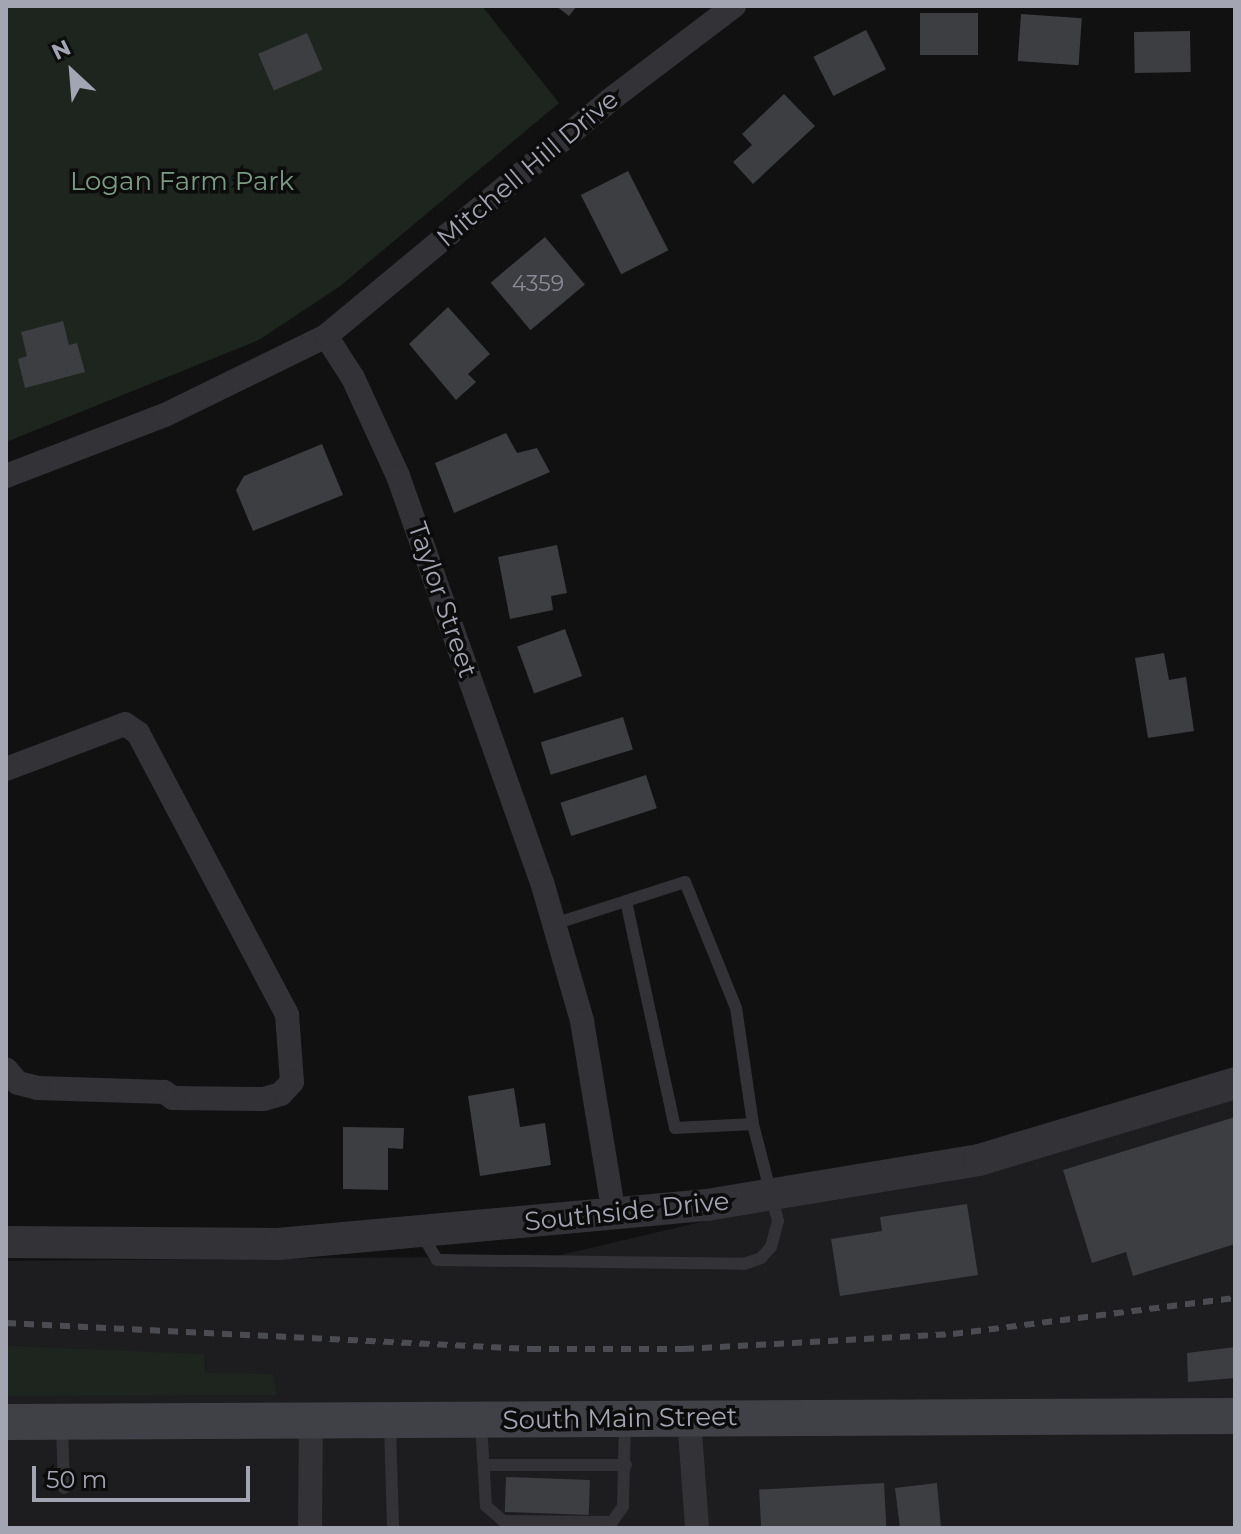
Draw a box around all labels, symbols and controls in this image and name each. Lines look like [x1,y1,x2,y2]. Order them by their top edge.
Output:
north arrow [32,32,112,112]
text: N [47,34,75,66]
street label: Mitchell Hill Drive [431,84,625,254]
park label: Logan Farm Park [70,166,294,198]
house number: 4359 [512,271,564,297]
street label: Taylor Street [401,518,483,682]
street label: Southside Drive [523,1186,731,1238]
street label: South Main Street [502,1401,738,1437]
scale bar [36,1450,254,1500]
text: 50 m [46,1465,107,1494]

